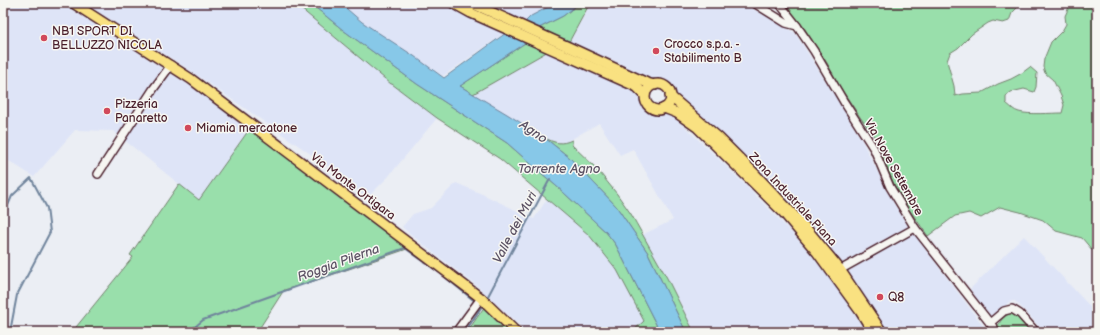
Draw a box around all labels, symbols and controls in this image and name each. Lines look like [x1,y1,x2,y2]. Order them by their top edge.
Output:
place label: NB1 SPORT DI BELLUZZO NICOLA [52,24,163,53]
marker: NB1 SPORT DI BELLUZZO NICOLA [39,33,49,43]
place label: Crocco s.p.a. - Stabilimento B [664,37,742,66]
marker: Crocco s.p.a. - Stabilimento B [651,46,661,56]
place label: Pizzeria Panaretto [115,97,168,126]
marker: Pizzeria Panaretto [102,106,112,116]
water label: Agno [516,116,551,147]
street label: Via Nove Settembre [861,116,926,218]
place label: Miamia mercatone [196,121,297,136]
marker: Miamia mercatone [183,123,193,133]
street label: Zona Industriale Piana [745,149,840,249]
street label: Via Monte Ortigara [307,150,398,223]
water label: Torrente Agno [518,161,601,177]
water label: Valle dei Muri [489,188,541,266]
water label: Roggia Pilerna [295,241,382,285]
place label: Q8 [888,290,904,305]
marker: Q8 [875,292,885,302]

